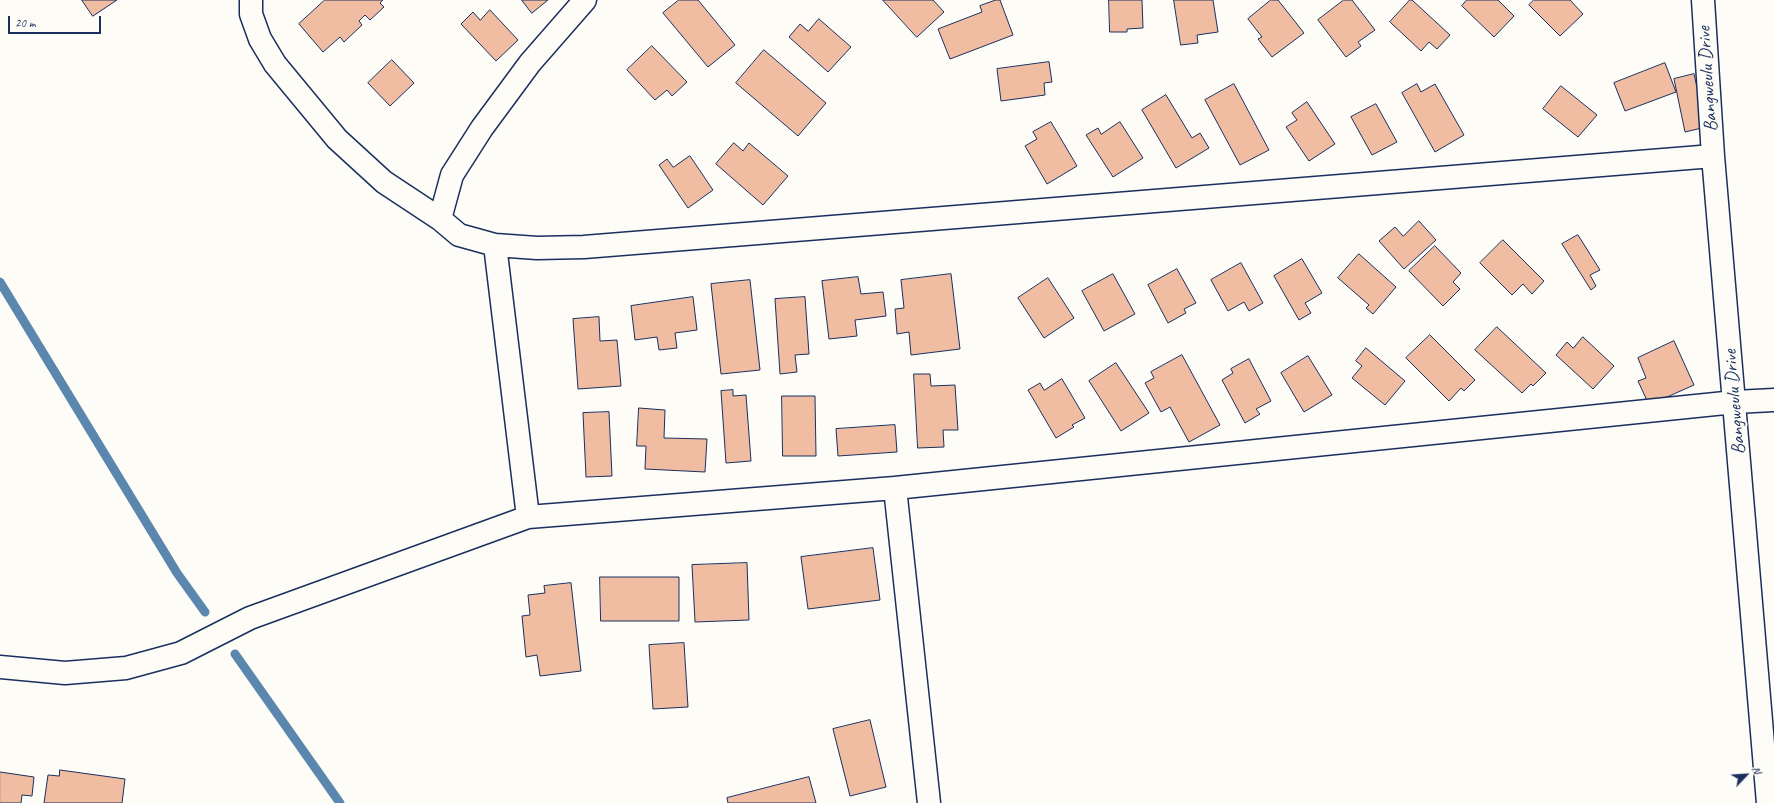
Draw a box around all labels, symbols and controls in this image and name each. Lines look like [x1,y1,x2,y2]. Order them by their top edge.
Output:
scale bar [10,8,103,34]
text: 20 m [15,15,35,31]
street label: Bangweulu Drive [1693,26,1723,132]
street label: Bangweulu Drive [1719,348,1751,456]
north arrow [1726,755,1766,795]
text: N [1749,764,1765,776]

